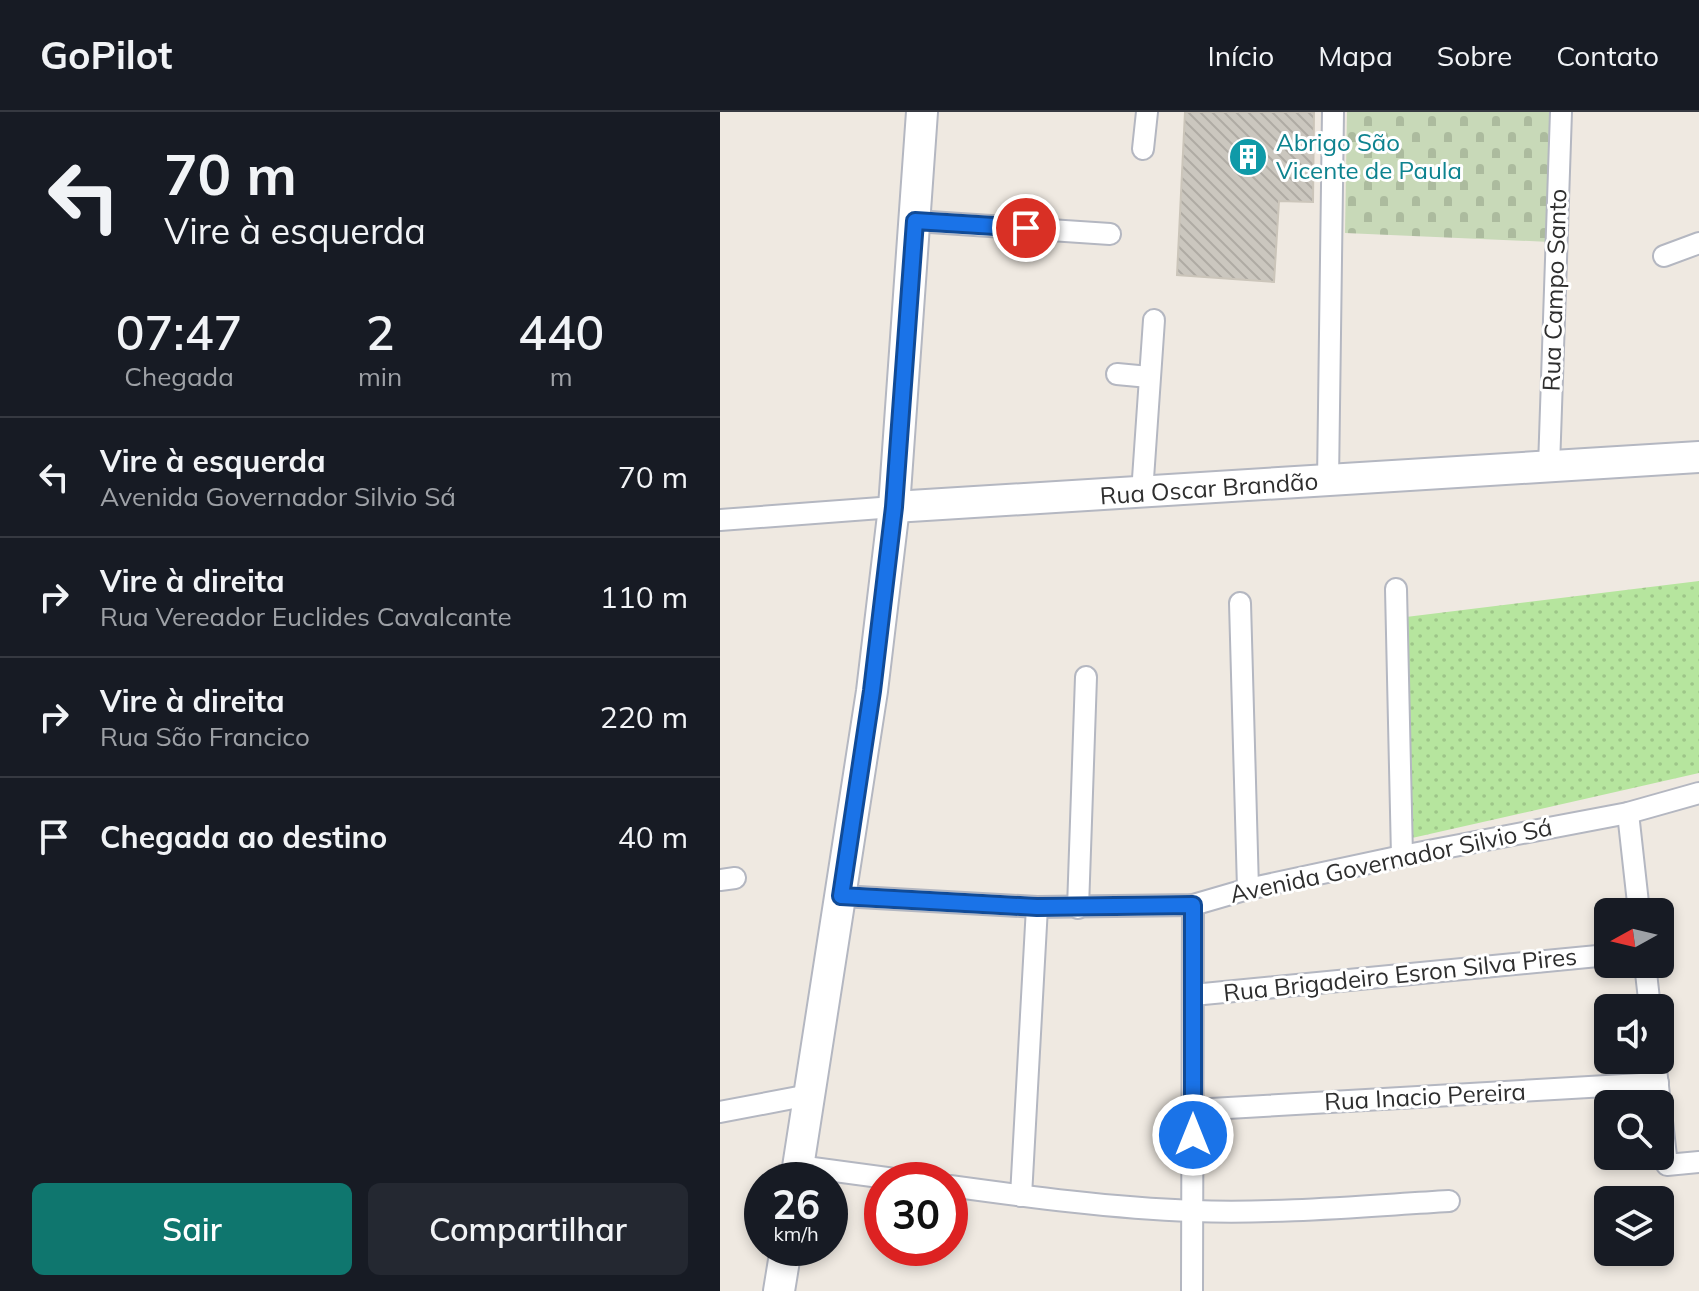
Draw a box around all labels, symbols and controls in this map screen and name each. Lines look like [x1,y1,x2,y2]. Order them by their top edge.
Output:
text: GoPilot [40,31,172,79]
text: Início [1207,38,1274,73]
text: Mapa [1318,38,1393,73]
text: Sobre [1437,38,1512,73]
text: Contato [1556,38,1659,73]
place label: Abrigo São Vicente de Paula [1276,127,1462,185]
building icon: Abrigo São Vicente de Paula [1227,136,1269,178]
text: 70 m [164,139,297,209]
icon: left [32,144,136,248]
street label: Rua Campo Santo [1535,188,1573,392]
pin [992,194,1060,262]
icon: arrive [1004,206,1048,250]
text: Vire à esquerda [164,208,426,253]
text: 07:47 [116,302,242,362]
text: 2 [366,302,394,362]
text: 440 [518,302,604,362]
text: Chegada [124,360,234,393]
text: min [358,360,402,393]
text: m [550,360,573,393]
text: Vire à esquerda [100,442,326,480]
icon: left [32,455,76,499]
text: 70 m [618,458,688,496]
street label: Rua Oscar Brandão [1099,465,1319,511]
text: Avenida Governador Silvio Sá [100,480,456,513]
text: Vire à direita [100,562,285,600]
icon: right [32,575,76,619]
text: 110 m [600,578,688,616]
text: Rua Vereador Euclides Cavalcante [100,600,512,633]
text: Vire à direita [100,682,285,720]
icon: right [32,695,76,739]
text: 220 m [600,698,688,736]
text: Rua São Francico [100,720,310,753]
street label: Avenida Governador Silvio Sá [1227,811,1555,909]
icon: arrive [32,815,76,859]
text: Chegada ao destino [100,818,387,856]
text: 40 m [618,818,688,856]
north arrow [1594,898,1674,978]
map controls [1594,898,1674,1266]
street label: Rua Brigadeiro Esron Silva Pires [1222,941,1578,1007]
button: sound [1594,994,1674,1074]
street label: Rua Inacio Pereira [1323,1076,1527,1116]
button: search [1594,1090,1674,1170]
position arrow [1151,1093,1235,1177]
speed limit sign: 30 [864,1162,968,1266]
text: 26 [772,1179,820,1229]
button: Sair [32,1183,352,1275]
button: Compartilhar [368,1183,688,1275]
button: layers [1594,1186,1674,1266]
text: km/h [773,1221,819,1246]

